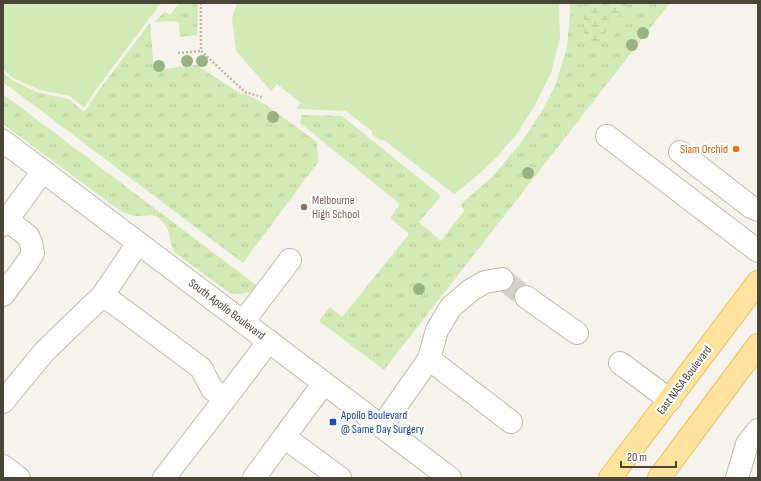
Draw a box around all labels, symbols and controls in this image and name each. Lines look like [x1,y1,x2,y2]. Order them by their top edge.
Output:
place label: Siam Orchid [680,142,728,157]
marker: Siam Orchid [731,144,741,154]
place label: Melbourne High School [312,193,359,222]
marker: Melbourne High School [299,202,309,212]
street label: South Apollo Boulevard [185,276,268,343]
street label: East NASA Boulevard [654,343,715,418]
place label: Apollo Boulevard @ Same Day Surgery [340,408,424,437]
marker: Apollo Boulevard @ Same Day Surgery [328,417,338,427]
scale bar [621,443,676,469]
text: 20 m [627,450,647,465]

